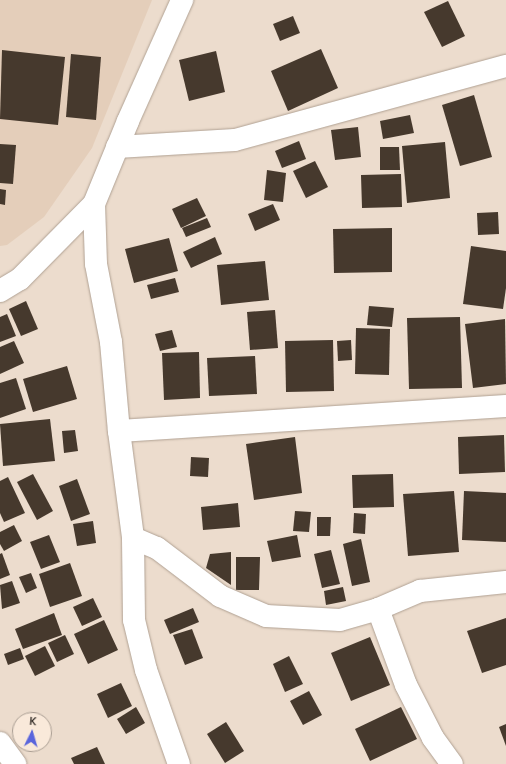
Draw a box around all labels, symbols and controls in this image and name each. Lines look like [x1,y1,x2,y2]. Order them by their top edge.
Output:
north arrow [12,712,52,752]
text: K [29,713,37,728]

